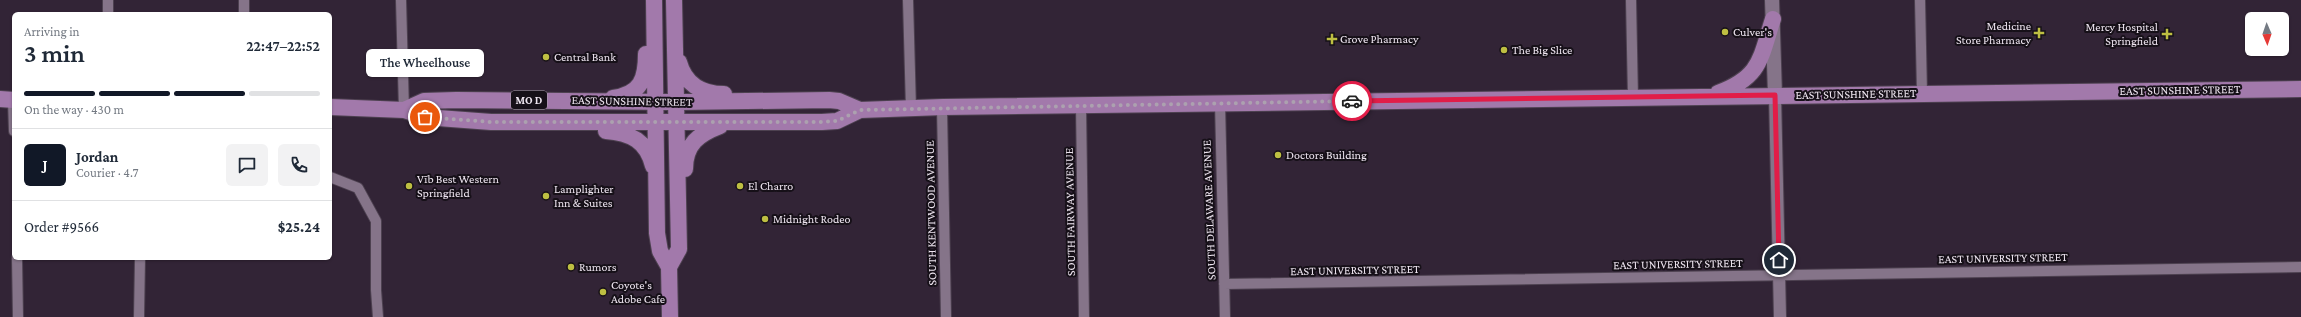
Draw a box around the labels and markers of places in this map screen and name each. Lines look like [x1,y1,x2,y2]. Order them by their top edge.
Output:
place label: Medicine Store Pharmacy [1956,19,2031,47]
place label: Mercy Hospital Springfield [2085,20,2159,48]
place label: Culver's [1733,25,1772,39]
marker: Culver's [1720,27,1730,37]
marker: Medicine Store Pharmacy [2034,28,2044,38]
marker: Mercy Hospital Springfield [2161,28,2173,40]
place label: Grove Pharmacy [1340,32,1419,46]
marker: Grove Pharmacy [1327,34,1337,44]
place label: The Big Slice [1512,43,1572,57]
marker: The Big Slice [1499,45,1509,55]
callout: The Wheelhouse [366,49,484,77]
place label: Central Bank [554,50,616,64]
marker: Central Bank [541,52,551,62]
pin [408,100,442,134]
place label: Doctors Building [1286,148,1367,162]
marker: Doctors Building [1273,150,1283,160]
place label: Vīb Best Western Springfield [417,172,500,200]
place label: El Charro [748,179,793,193]
marker: Vīb Best Western Springfield [404,181,414,191]
marker: El Charro [735,181,745,191]
place label: Lamplighter Inn & Suites [554,182,614,210]
marker: Lamplighter Inn & Suites [541,191,551,201]
place label: Midnight Rodeo [773,212,851,226]
marker: Midnight Rodeo [760,214,770,224]
pin [1762,243,1796,277]
place label: Rumors [579,260,617,274]
marker: Rumors [566,262,576,272]
place label: Coyote's Adobe Cafe [611,278,665,306]
marker: Coyote's Adobe Cafe [598,287,608,297]

